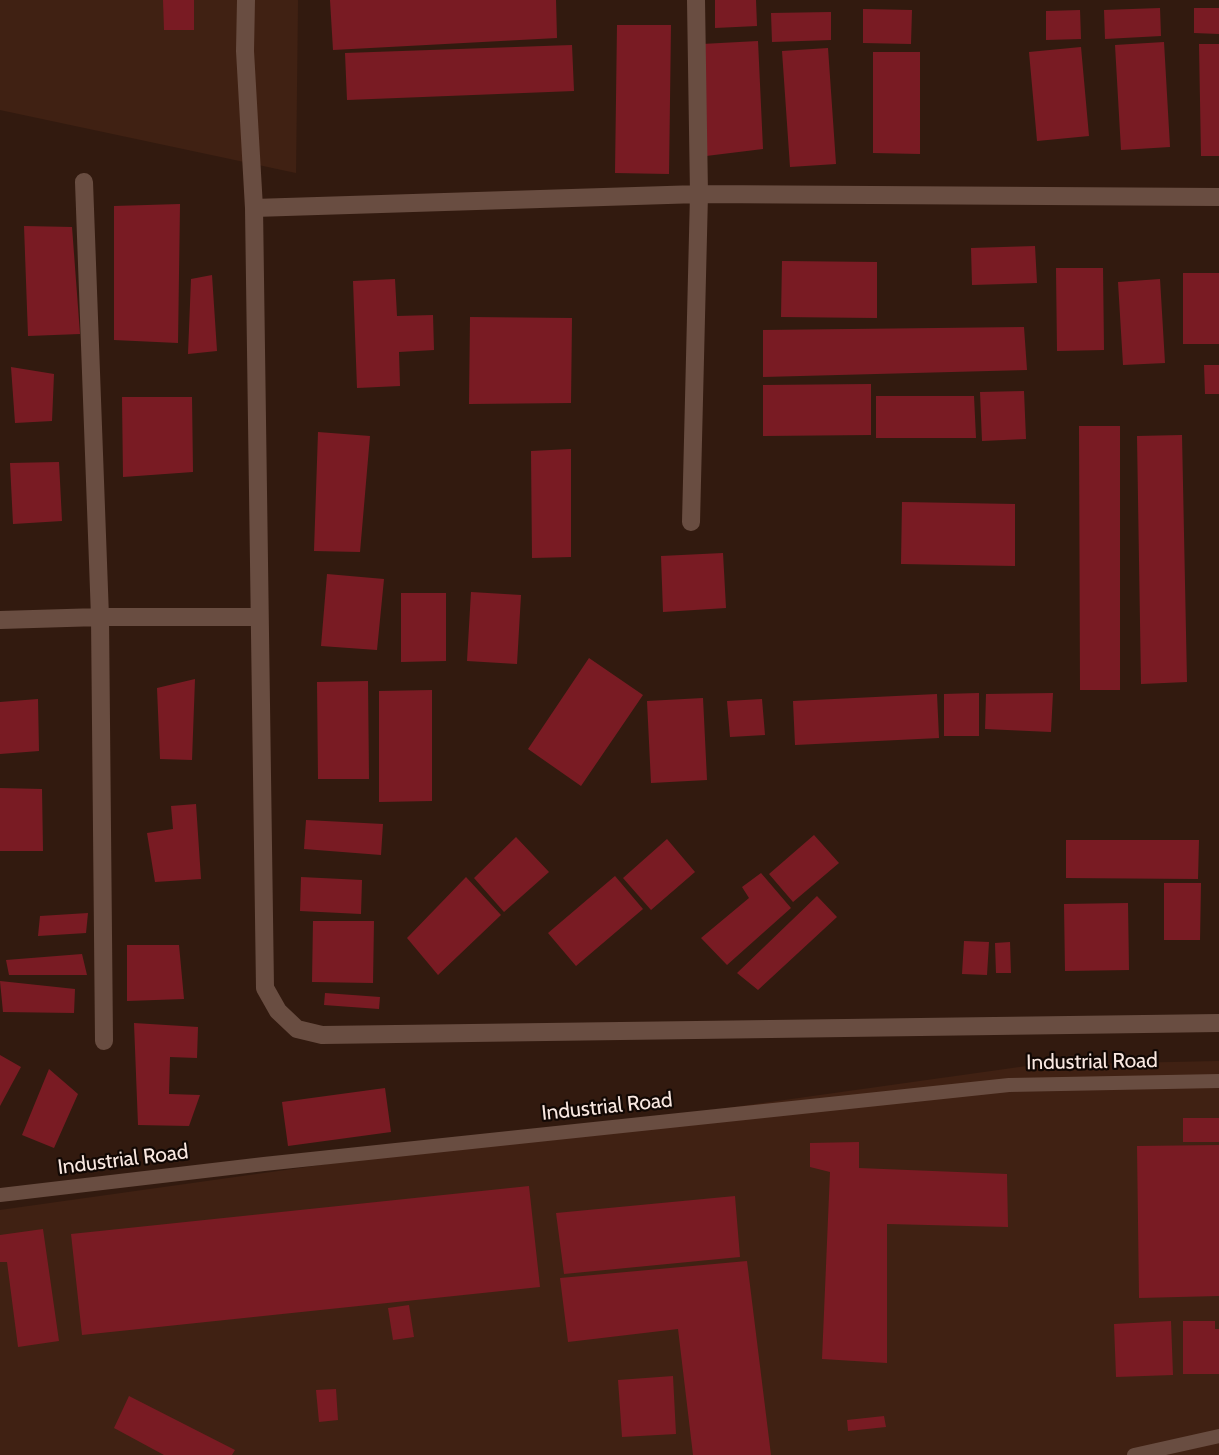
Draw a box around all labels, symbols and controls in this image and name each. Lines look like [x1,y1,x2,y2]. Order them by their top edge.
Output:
street label: Industrial Road [1026,1048,1158,1076]
street label: Industrial Road [540,1088,674,1126]
street label: Industrial Road [56,1139,190,1181]

